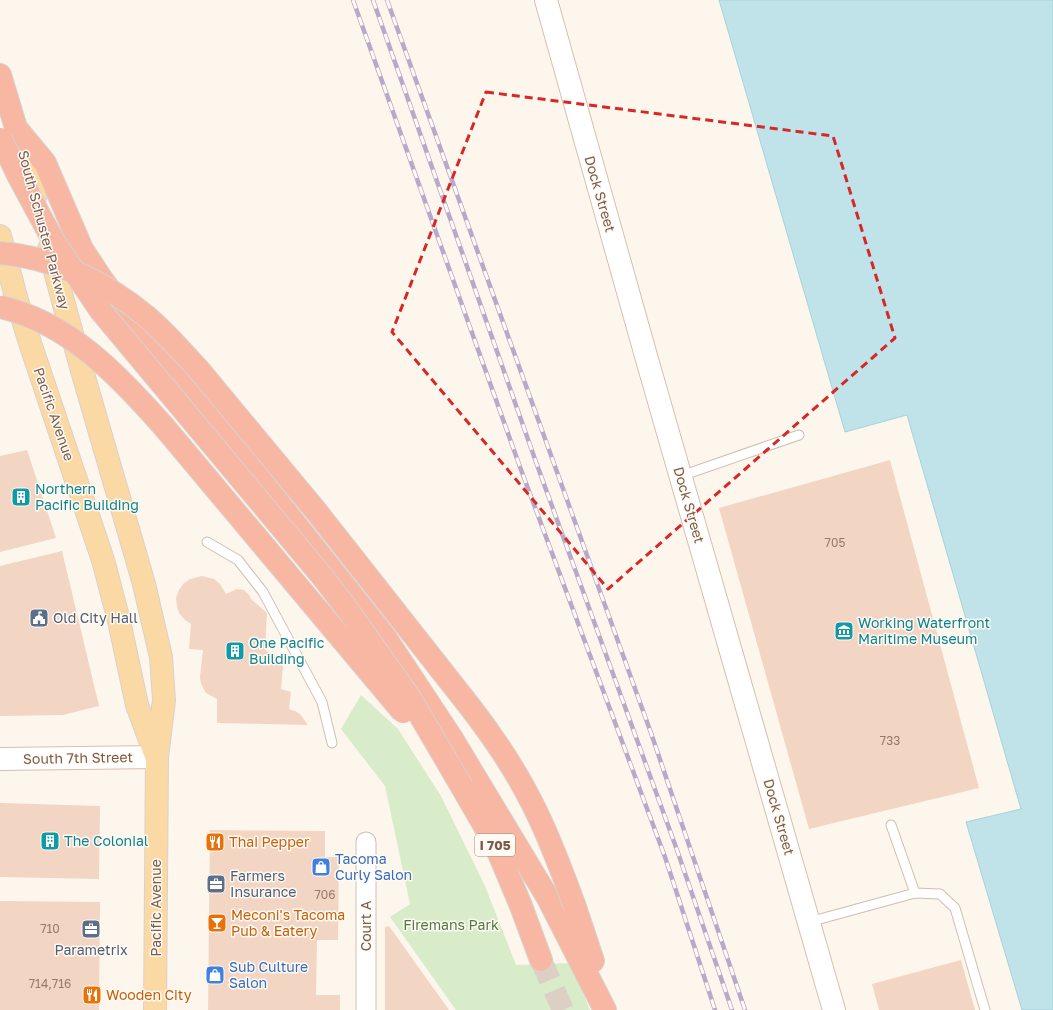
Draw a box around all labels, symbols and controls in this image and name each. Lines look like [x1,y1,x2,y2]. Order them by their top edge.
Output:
street label: South Schuster Parkway [15,148,74,312]
street label: Dock Street [581,154,619,234]
street label: Pacific Avenue [31,365,78,463]
street label: Dock Street [670,465,708,545]
place label: Northern Pacific Building [35,480,139,513]
building icon: Northern Pacific Building [10,486,32,508]
house number: 705 [825,535,845,550]
public building icon: Old City Hall [28,607,50,629]
place label: Old City Hall [53,609,138,626]
place label: Working Waterfront Maritime Museum [858,614,990,647]
museum icon: Working Waterfront Maritime Museum [833,620,855,642]
place label: One Pacific Building [249,634,325,667]
building icon: One Pacific Building [224,640,246,662]
house number: 733 [880,733,900,748]
street label: South 7th Street [23,748,133,767]
street label: Dock Street [760,777,798,857]
building icon: The Colonial [39,830,61,852]
restaurant icon: Thai Pepper [204,831,226,853]
place label: The Colonial [64,832,148,849]
place label: Thai Pepper [229,833,310,850]
road number: I 705 [475,834,515,856]
place label: Tacoma Curly Salon [335,850,412,883]
shop icon: Tacoma Curly Salon [310,856,332,878]
street label: Pacific Avenue [147,859,164,957]
place label: Farmers Insurance [230,867,297,900]
office icon: Farmers Insurance [205,873,227,895]
house number: 706 [314,887,336,902]
street label: Court A [357,900,374,951]
place label: Meconi's Tacoma Pub & Eatery [231,906,345,939]
bar icon: Meconi's Tacoma Pub & Eatery [206,912,228,934]
park label: Firemans Park [403,916,499,933]
office icon: Parametrix [80,918,102,940]
house number: 710 [40,921,60,936]
place label: Parametrix [54,941,128,958]
place label: Sub Culture Salon [229,958,308,991]
shop icon: Sub Culture Salon [204,964,226,986]
house number: 714,716 [29,976,71,991]
restaurant icon: Wooden City [81,984,103,1006]
place label: Wooden City [106,986,192,1003]

